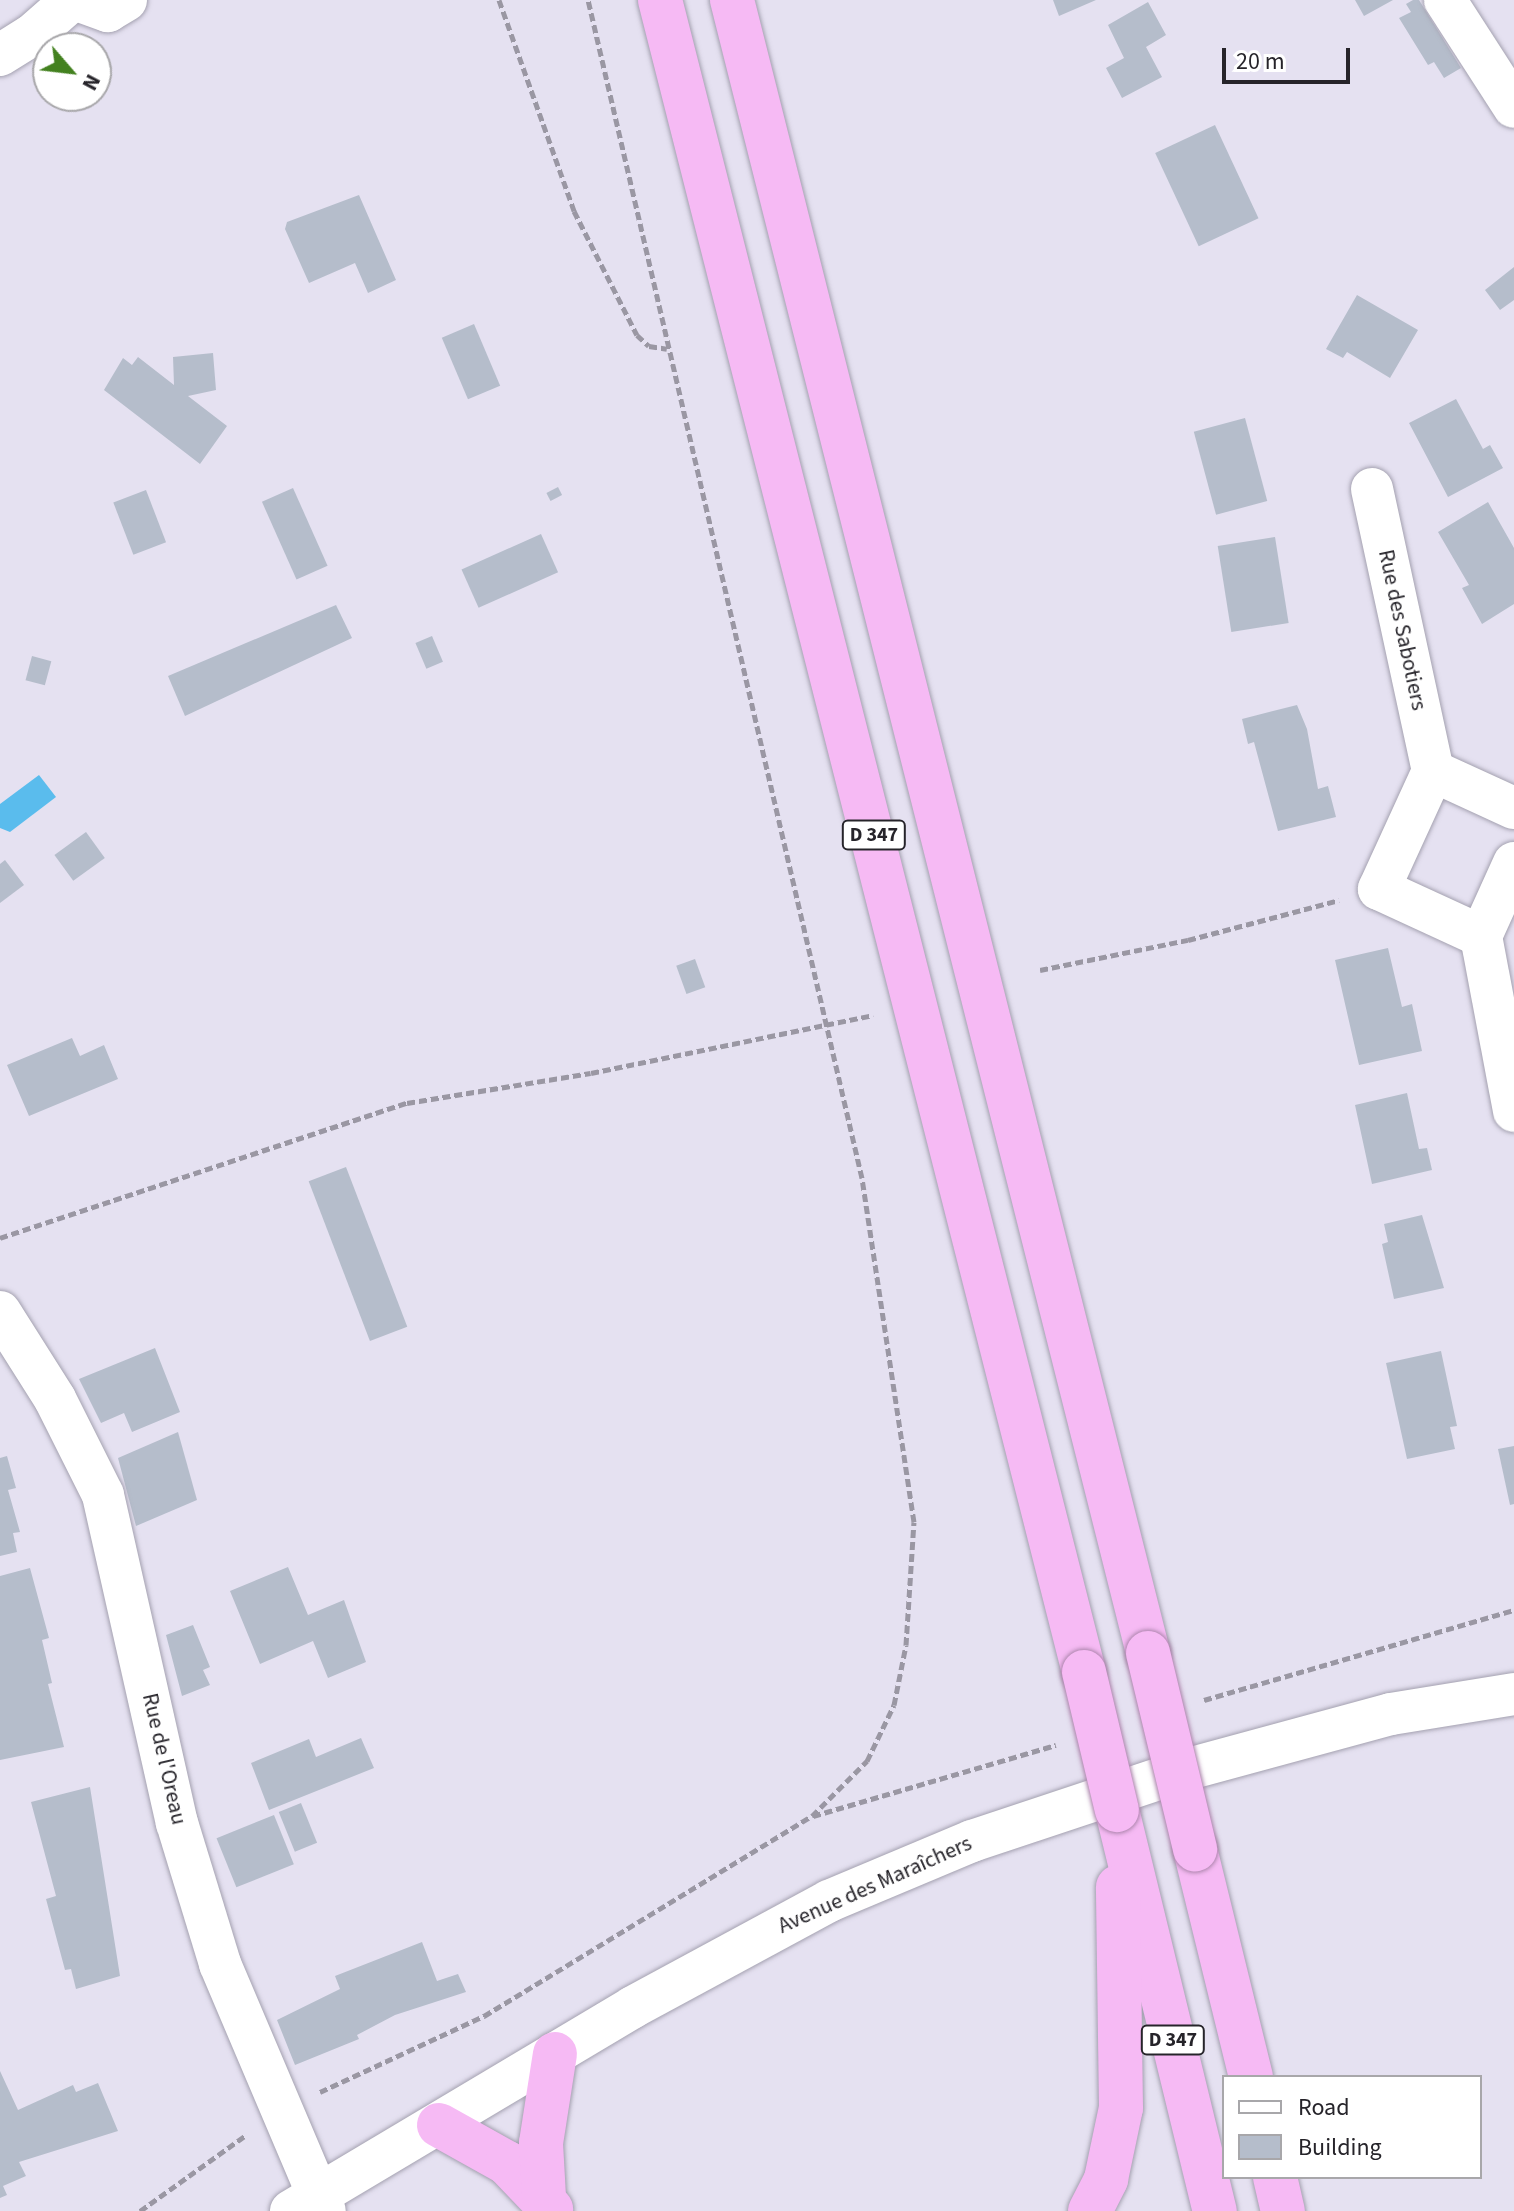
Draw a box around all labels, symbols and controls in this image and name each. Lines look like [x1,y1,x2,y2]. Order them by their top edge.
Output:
north arrow [32,32,112,112]
scale bar [1226,32,1354,82]
text: 20 m [1236,44,1285,79]
text: N [74,68,109,96]
street label: Rue des Sabotiers [1372,547,1432,713]
road number: D 347 [840,819,908,851]
street label: Rue de l'Oreau [136,1691,192,1827]
street label: Avenue des Maraîchers [774,1830,976,1940]
road number: D 347 [1139,2024,1207,2056]
legend [1222,2075,1482,2179]
text: Road [1298,2090,1350,2125]
text: Building [1298,2130,1382,2165]

